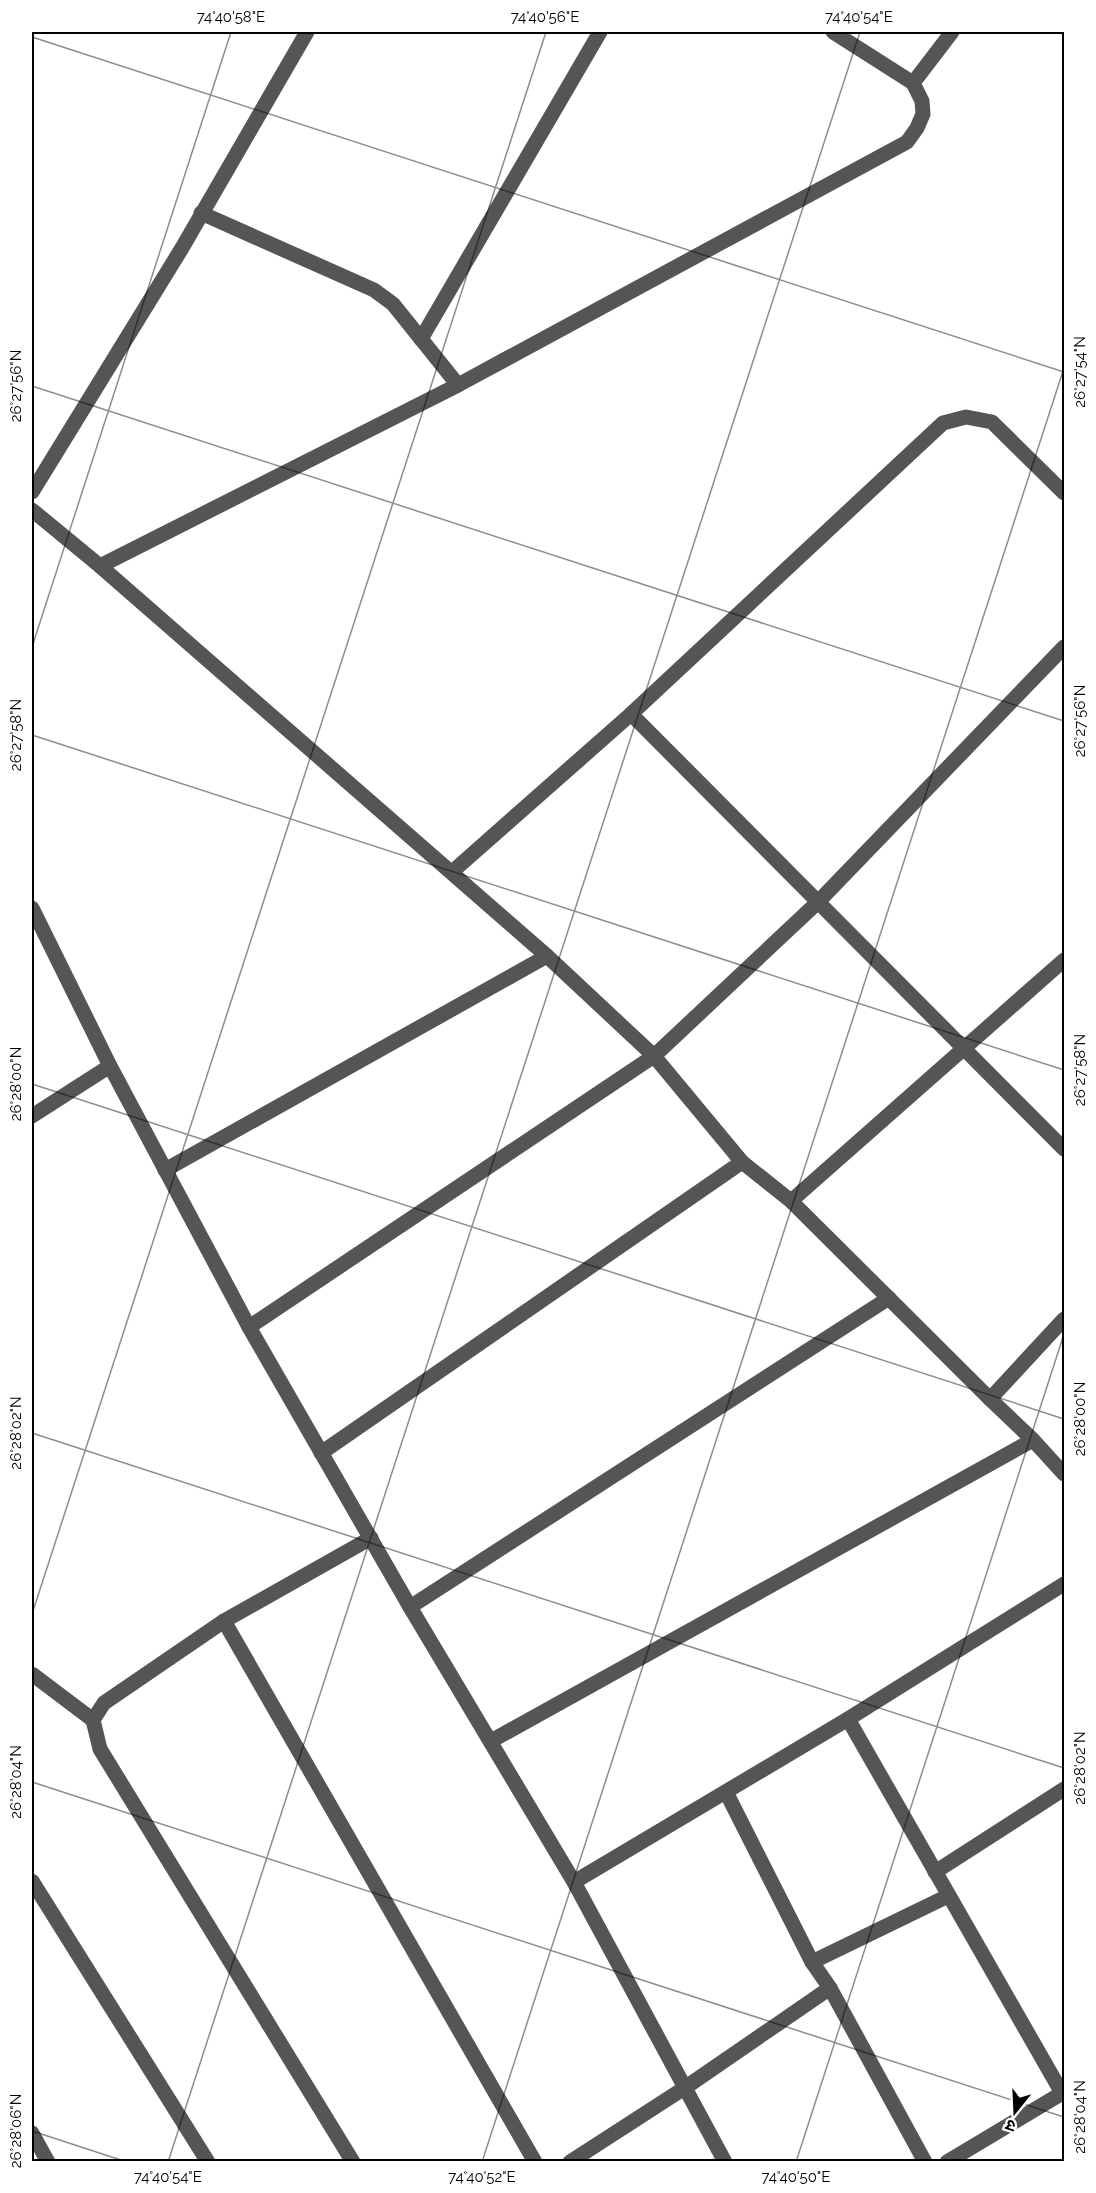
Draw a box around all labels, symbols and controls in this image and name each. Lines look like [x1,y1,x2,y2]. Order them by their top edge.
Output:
text: 74°40'58"E [197,8,265,26]
text: 74°40'56"E [511,8,579,26]
text: 74°40'54"E [825,8,893,26]
text: 26°27'54"N [1071,336,1089,408]
text: 26°27'56"N [7,350,25,422]
text: 26°27'56"N [1071,685,1089,757]
text: 26°27'58"N [7,699,25,771]
text: 26°27'58"N [1071,1034,1089,1106]
text: 26°28'00"N [7,1047,25,1121]
text: 26°28'00"N [1071,1382,1089,1456]
text: 26°28'02"N [7,1396,25,1470]
text: 26°28'02"N [1071,1731,1089,1805]
text: 26°28'04"N [7,1745,25,1819]
text: 26°28'04"N [1071,2080,1089,2154]
north arrow [985,2082,1045,2142]
text: 26°28'06"N [7,2094,25,2168]
text: उ [1003,2115,1018,2136]
text: 74°40'54"E [134,2168,202,2186]
text: 74°40'52"E [448,2168,516,2186]
text: 74°40'50"E [762,2168,830,2186]

